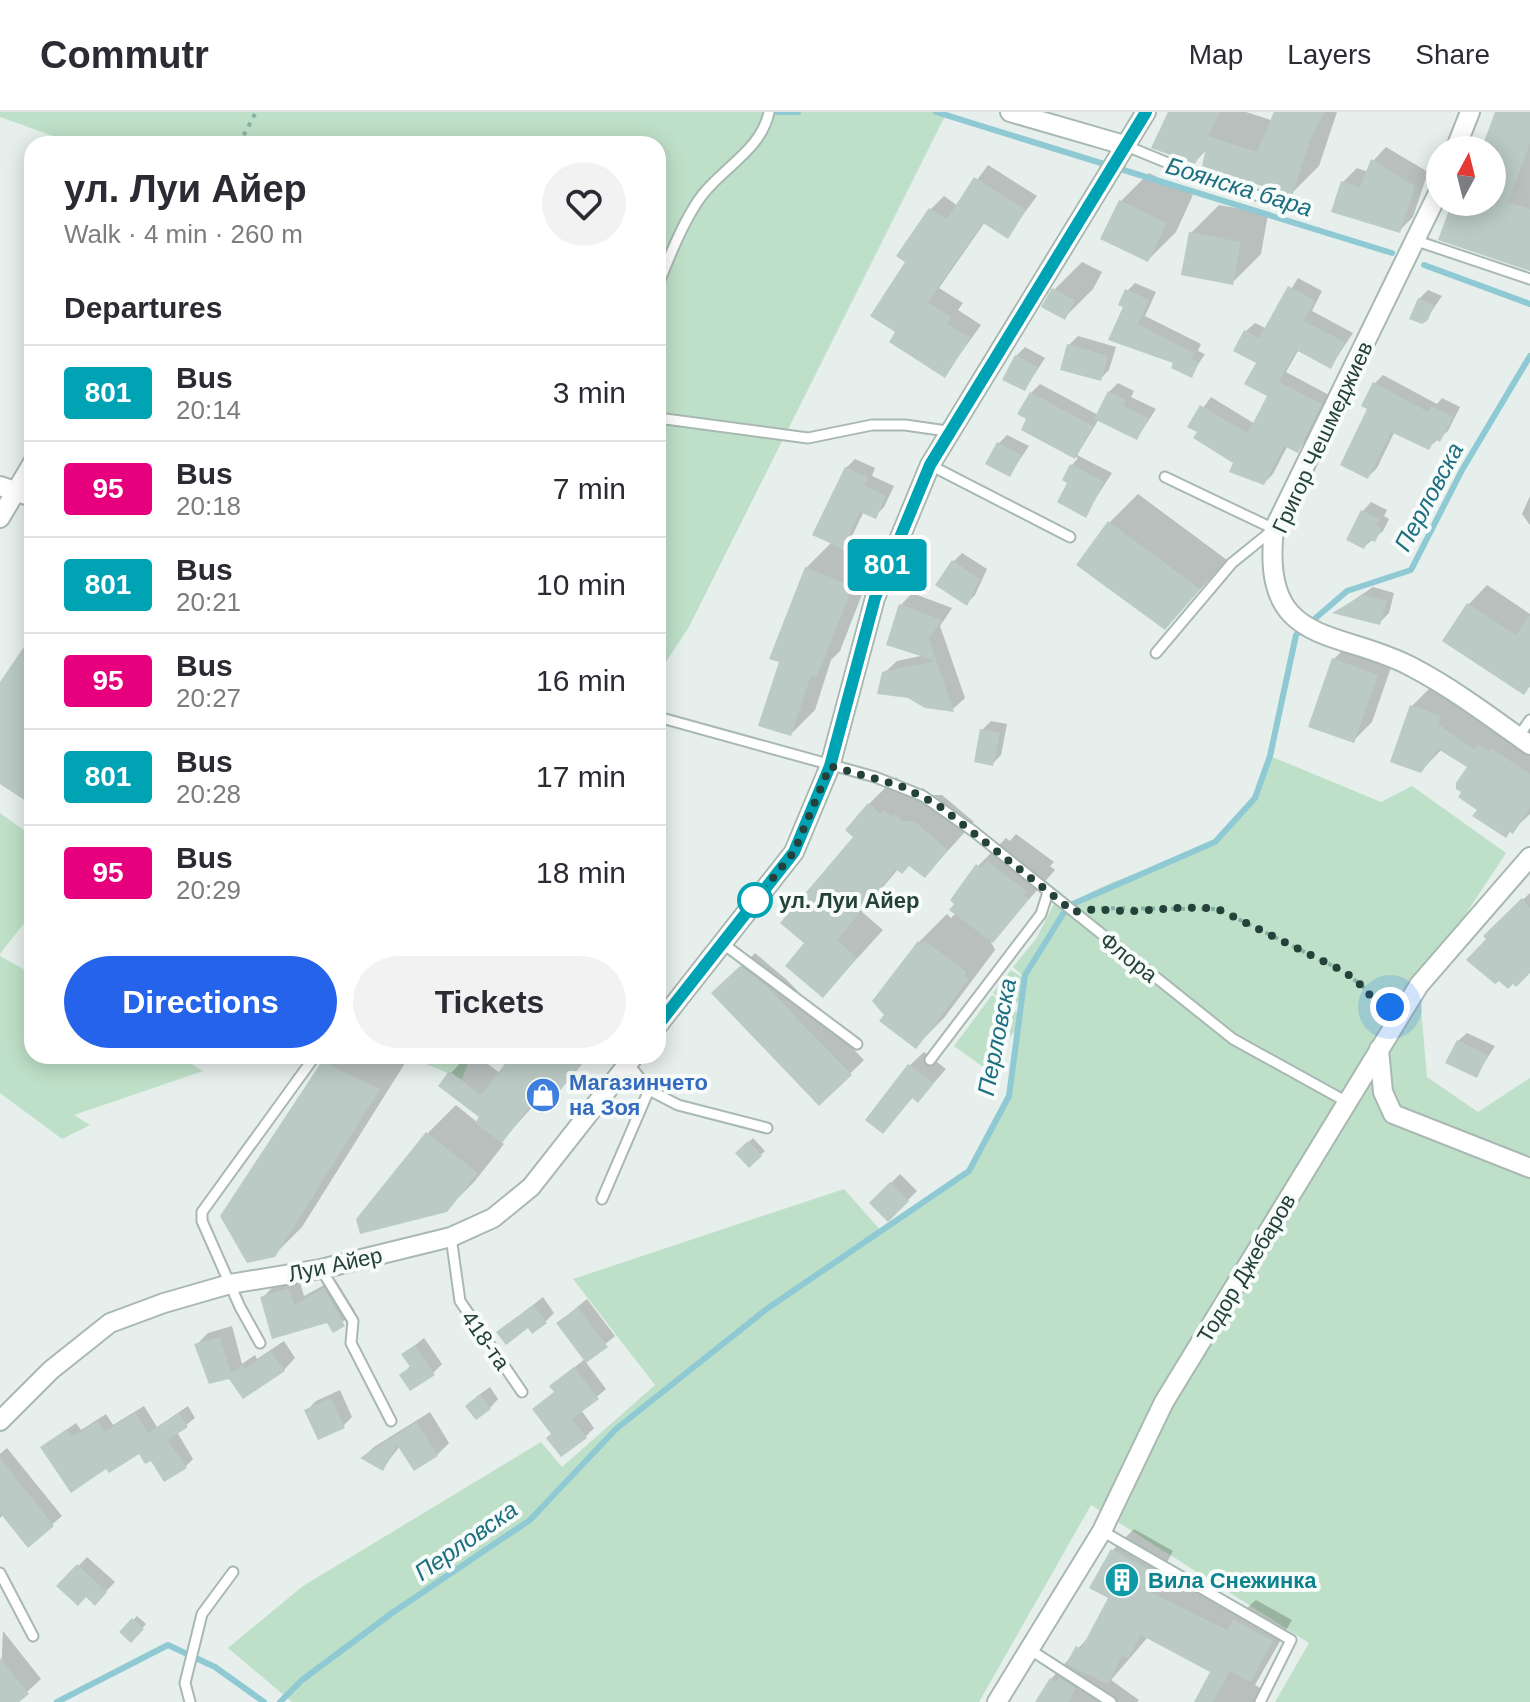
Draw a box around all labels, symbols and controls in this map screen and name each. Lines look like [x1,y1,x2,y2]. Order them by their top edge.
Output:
text: Commutr [40,34,209,76]
text: Map [1189,39,1243,70]
text: Layers [1287,39,1371,70]
text: Share [1415,39,1490,70]
north arrow [1426,136,1506,216]
map controls [1426,136,1506,216]
water label: Боянска бара [1163,151,1315,222]
button: heart [542,162,626,246]
text: ул. Луи Айер [64,168,307,210]
text: Walk · 4 min · 260 m [64,219,303,249]
text: Departures [64,291,222,324]
street label: Григор Чешмеджиев [1267,337,1378,537]
text: Bus [176,361,233,394]
text: 3 min [553,376,626,409]
text: 801 [85,377,131,408]
text: 20:14 [176,395,241,425]
water label: Перловска [1389,438,1468,556]
text: Bus [176,457,233,490]
text: 7 min [553,472,626,505]
text: 95 [92,473,124,504]
text: 20:18 [176,491,241,521]
line badge: 801 [841,539,933,591]
text: 801 [864,549,910,580]
text: Bus [176,553,233,586]
text: 10 min [536,568,626,601]
text: 801 [85,569,131,600]
text: 20:21 [176,587,241,617]
text: Bus [176,649,233,682]
text: 16 min [536,664,626,697]
text: 95 [92,665,124,696]
text: 20:27 [176,683,241,713]
text: Bus [176,745,233,778]
text: 17 min [536,760,626,793]
text: 801 [85,761,131,792]
text: 20:28 [176,779,241,809]
text: Bus [176,841,233,874]
text: 18 min [536,856,626,889]
text: 95 [92,857,124,888]
text: 20:29 [176,875,241,905]
marker: ул. Луи Айер [738,883,772,917]
place label: ул. Луи Айер [779,888,920,913]
street label: Флора [1095,927,1163,988]
button: Directions [64,956,337,1048]
button: Tickets [353,956,626,1048]
water label: Перловска [972,976,1021,1098]
your location [1370,987,1410,1027]
place label: Магазинчето на Зоя [569,1070,708,1120]
shop icon: Магазинчето на Зоя [524,1076,562,1114]
street label: Тодор Джебаров [1192,1189,1301,1347]
street label: Луи Айер [286,1242,384,1287]
street label: 418-та [456,1306,515,1375]
water label: Перловска [409,1495,522,1586]
building icon: Вила Снежинка [1103,1561,1141,1599]
place label: Вила Снежинка [1148,1568,1317,1593]

